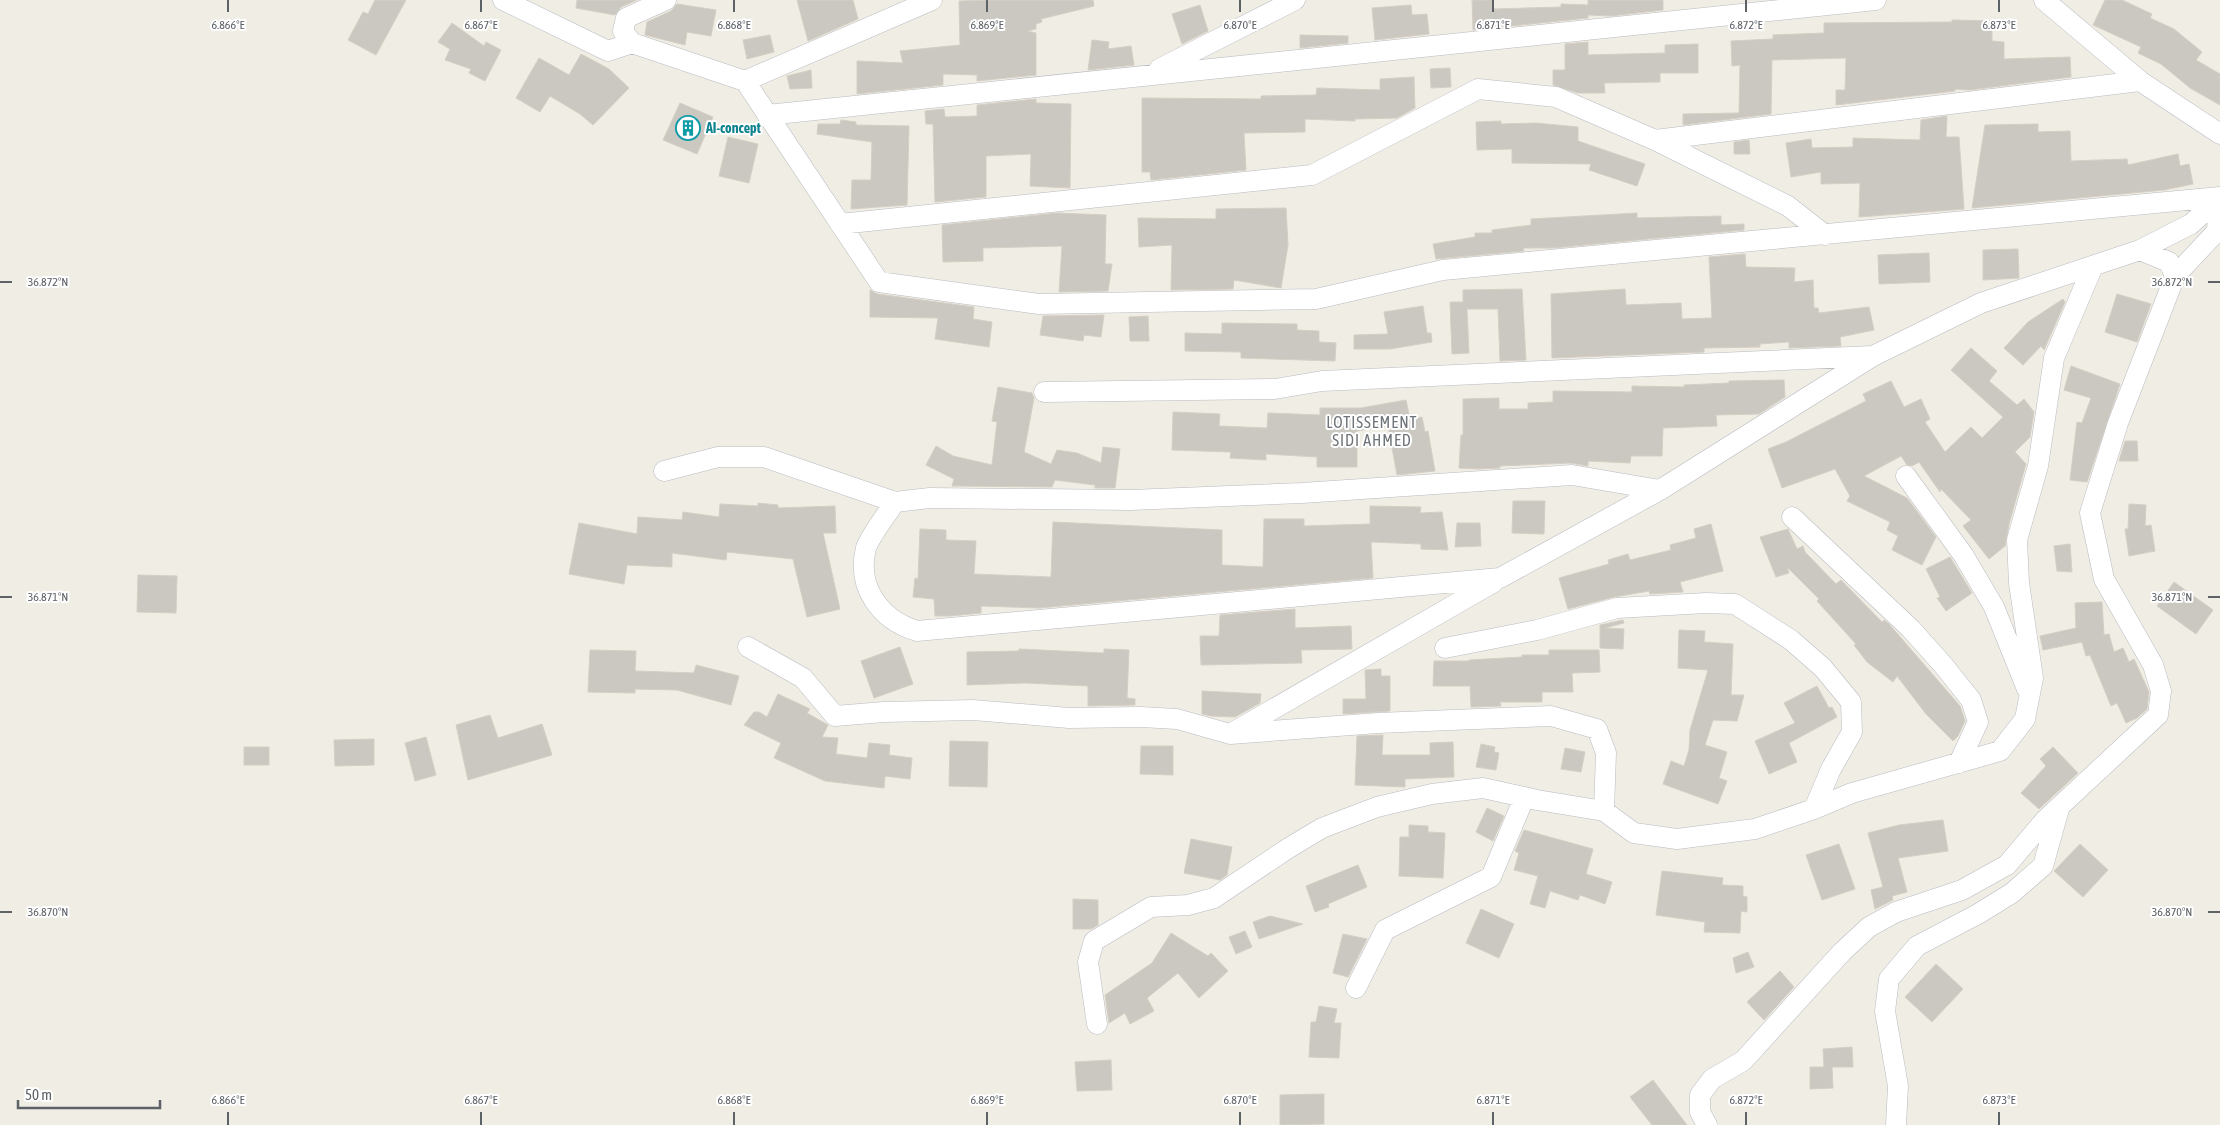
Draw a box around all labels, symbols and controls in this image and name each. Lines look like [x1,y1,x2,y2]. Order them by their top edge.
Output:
text: 6.866°E [211,18,245,32]
text: 6.867°E [464,18,498,32]
text: 6.868°E [717,18,751,32]
text: 6.869°E [970,18,1004,32]
text: 6.870°E [1223,18,1257,32]
text: 6.871°E [1476,18,1510,32]
text: 6.872°E [1729,18,1763,32]
text: 6.873°E [1982,18,2016,32]
building icon: AI-concept [675,115,701,141]
place label: AI-concept [705,120,761,136]
text: 36.872°N [28,275,68,289]
text: 36.872°N [2152,275,2192,289]
district label: LOTISSEMENT SIDI AHMED [1326,413,1418,449]
text: 36.871°N [28,590,68,604]
text: 36.871°N [2152,590,2192,604]
text: 36.870°N [28,905,68,919]
text: 36.870°N [2152,905,2192,919]
scale bar [18,1078,160,1110]
text: 50 m [25,1086,52,1103]
text: 6.866°E [211,1093,245,1107]
text: 6.867°E [464,1093,498,1107]
text: 6.868°E [717,1093,751,1107]
text: 6.869°E [970,1093,1004,1107]
text: 6.870°E [1223,1093,1257,1107]
text: 6.871°E [1476,1093,1510,1107]
text: 6.872°E [1729,1093,1763,1107]
text: 6.873°E [1982,1093,2016,1107]

